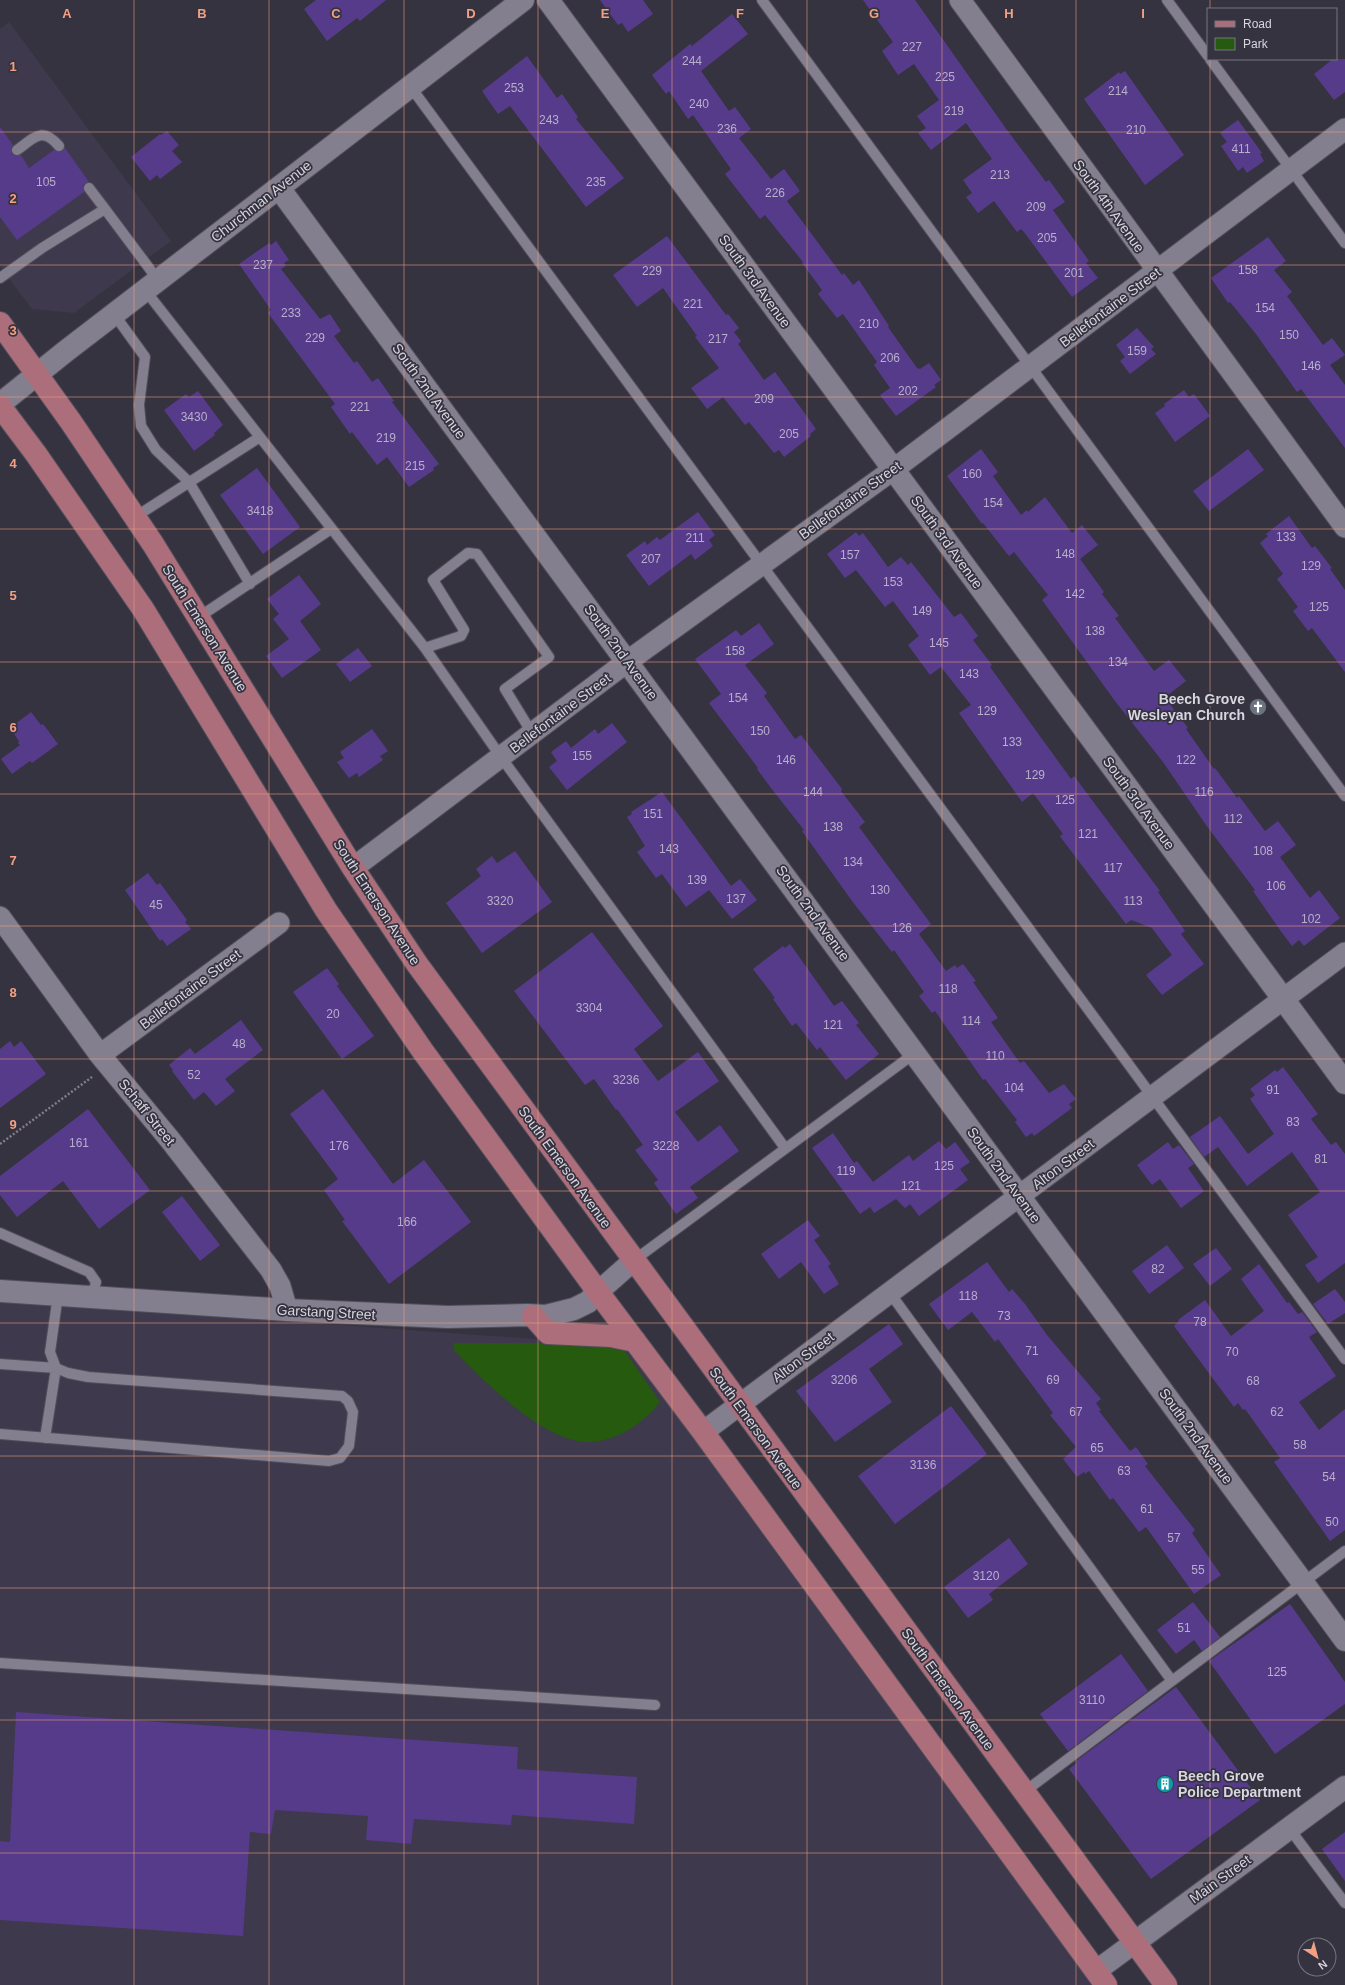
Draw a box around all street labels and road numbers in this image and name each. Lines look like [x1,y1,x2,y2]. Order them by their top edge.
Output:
street label: Churchman Avenue [208,157,314,245]
street label: South 4th Avenue [1070,157,1148,255]
street label: South 3rd Avenue [716,231,794,331]
street label: Bellefontaine Street [1056,264,1164,350]
street label: South 2nd Avenue [389,340,469,442]
street label: Bellefontaine Street [796,458,904,542]
street label: South 3rd Avenue [908,492,986,592]
street label: South Emerson Avenue [159,561,251,695]
street label: South 2nd Avenue [581,601,661,703]
street label: Bellefontaine Street [506,670,614,756]
street label: South 3rd Avenue [1100,753,1178,853]
street label: South Emerson Avenue [330,836,424,968]
street label: South 2nd Avenue [773,862,853,964]
street label: Bellefontaine Street [136,946,244,1032]
street label: Schaff Street [115,1076,179,1148]
street label: South Emerson Avenue [515,1103,615,1231]
street label: South 2nd Avenue [964,1124,1044,1226]
street label: Alton Street [1029,1136,1097,1192]
street label: Garstang Street [276,1301,376,1323]
street label: Alton Street [769,1329,837,1385]
street label: South Emerson Avenue [706,1364,806,1492]
street label: South 2nd Avenue [1156,1385,1236,1487]
street label: South Emerson Avenue [898,1625,998,1753]
street label: Main Street [1186,1851,1254,1907]

